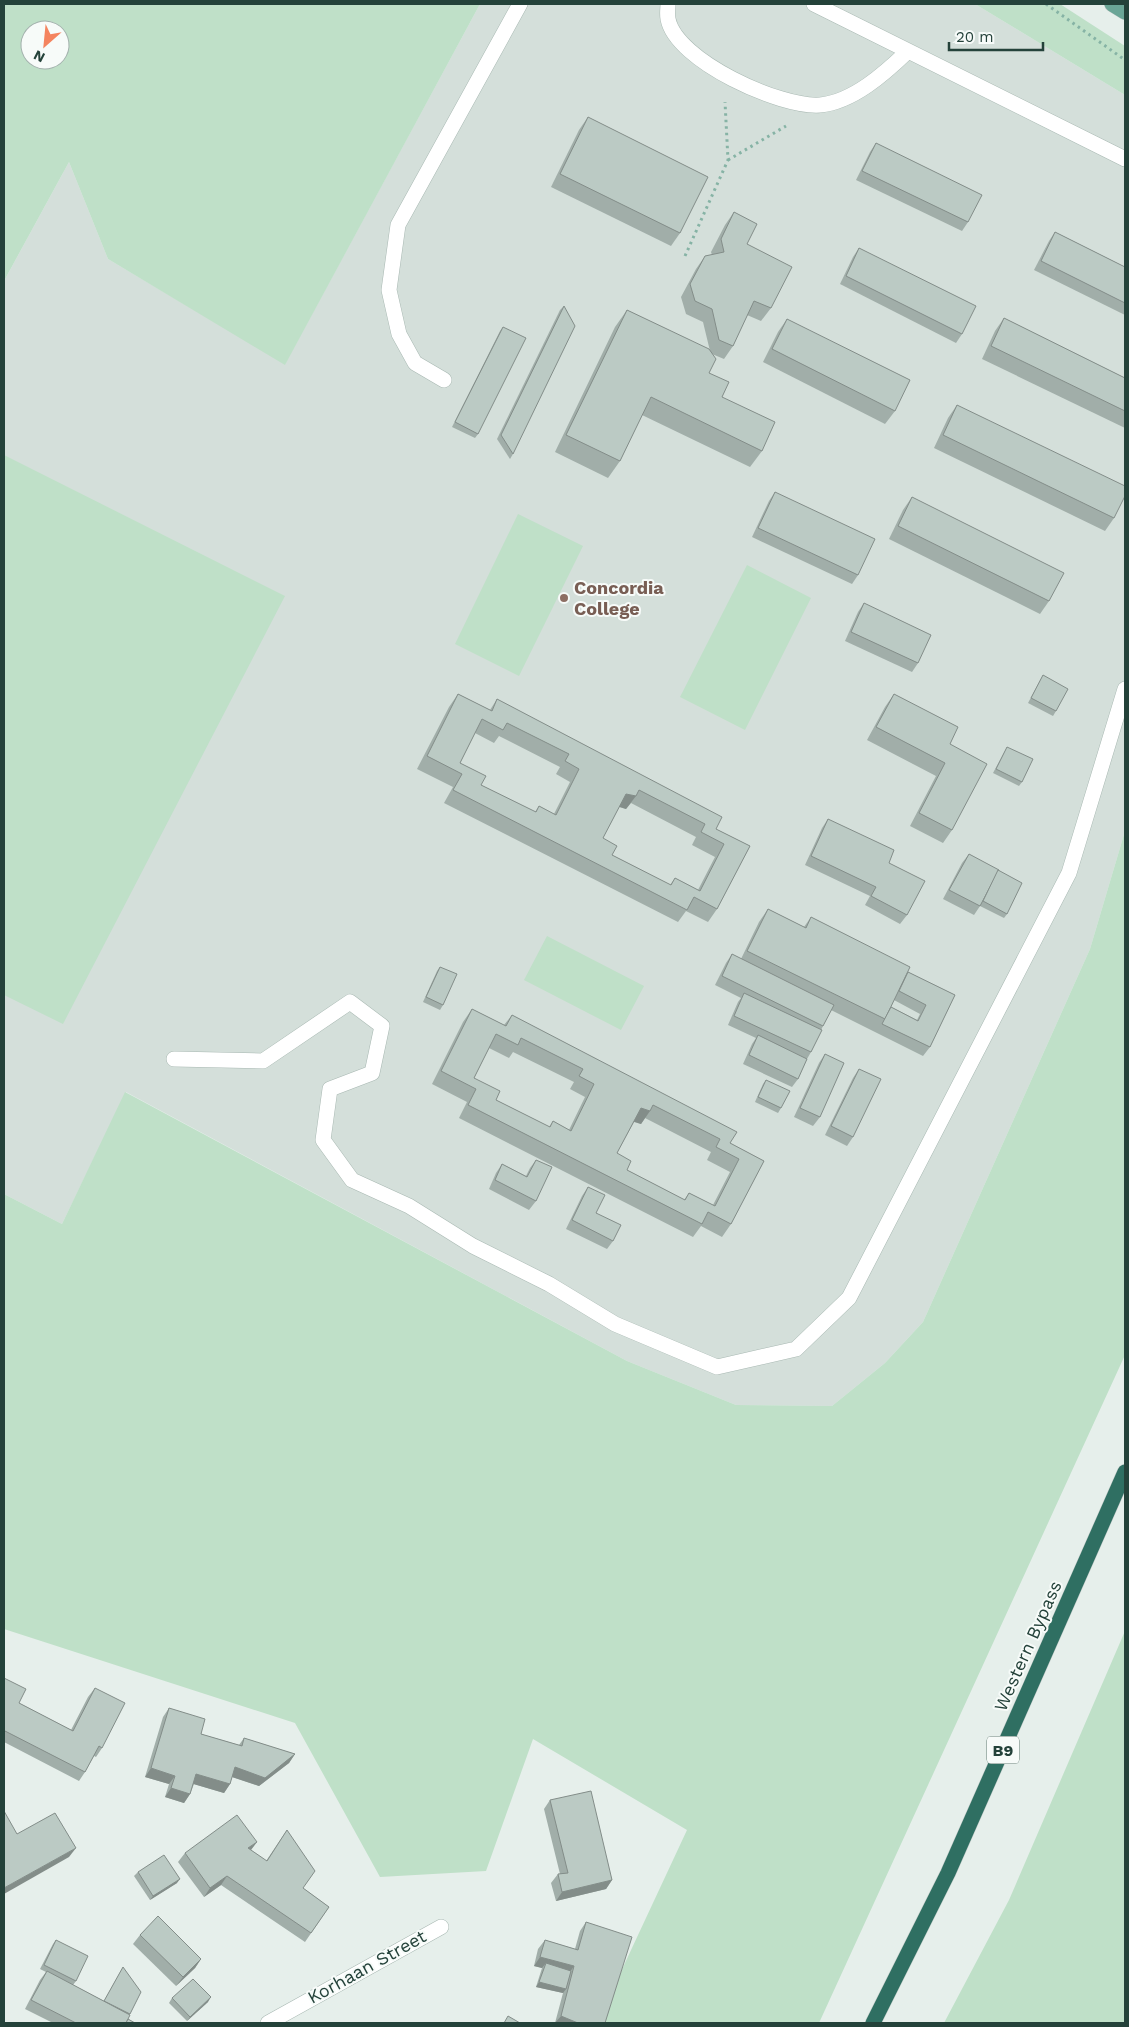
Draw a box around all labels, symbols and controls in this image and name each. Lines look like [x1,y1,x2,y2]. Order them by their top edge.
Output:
north arrow [20,20,70,70]
scale bar [949,20,1043,52]
text: 20 m [956,28,994,46]
text: N [31,47,47,66]
place label: Concordia College [574,577,664,619]
marker: Concordia College [558,592,570,604]
street label: Western Bypass [989,1577,1066,1714]
road number: B9 [987,1736,1019,1764]
street label: Korhaan Street [304,1925,430,2008]

